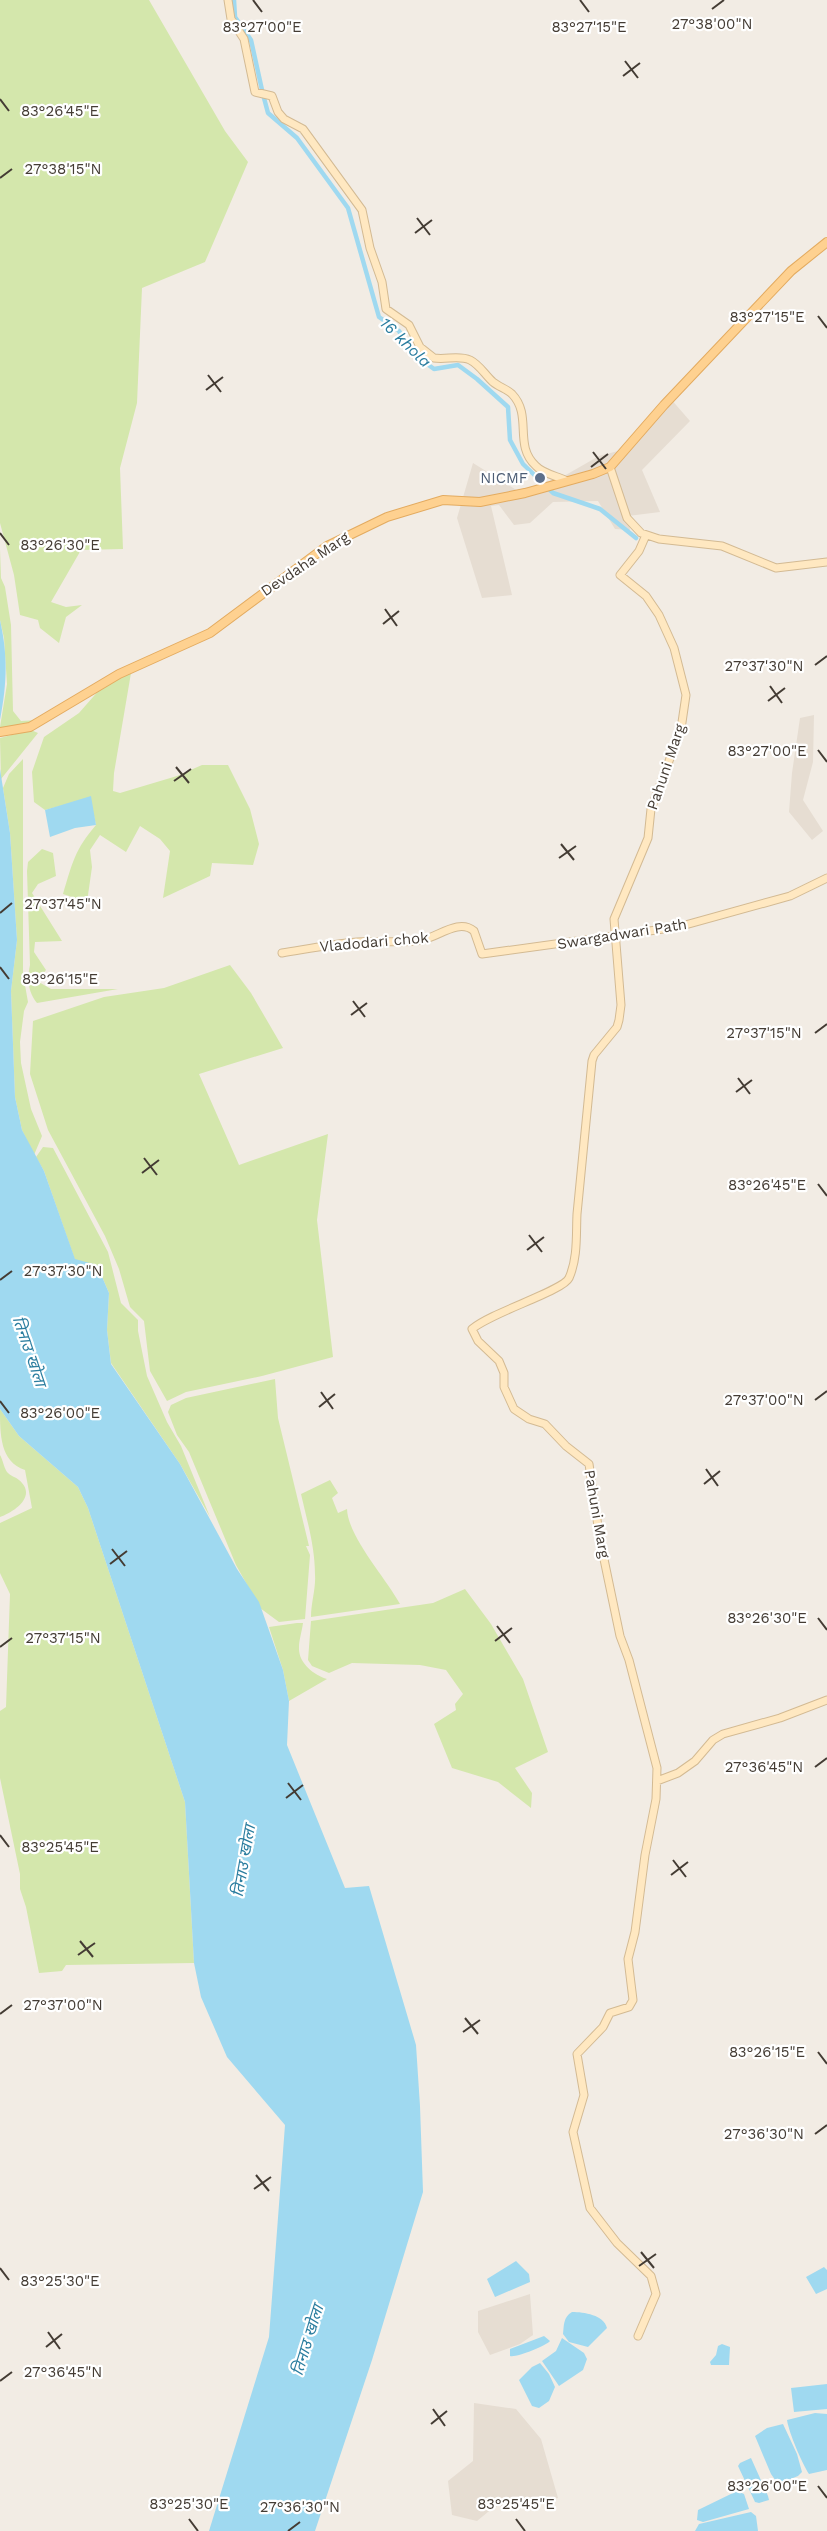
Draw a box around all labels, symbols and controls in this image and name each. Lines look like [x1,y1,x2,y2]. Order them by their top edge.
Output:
text: 27°38'00"N [672,15,752,33]
text: 83°27'00"E [222,18,302,36]
text: 83°27'15"E [551,18,627,36]
text: 83°26'45"E [21,102,99,120]
text: 27°38'15"N [25,160,101,178]
text: 83°27'15"E [729,308,805,326]
water label: 16 khola [376,314,435,371]
place label: NICMF [480,469,528,487]
marker: NICMF [533,471,547,485]
street label: Devdaha Marg [258,528,353,600]
text: 83°26'30"E [20,536,100,554]
text: 27°37'30"N [725,657,803,675]
street label: Pahuni Marg [643,722,689,812]
text: 83°27'00"E [727,742,807,760]
text: 27°37'45"N [24,895,102,913]
street label: Swargadwari Path [556,915,688,953]
street label: Vladodari chok [319,928,430,956]
text: 83°26'15"E [22,970,98,988]
text: 27°37'15"N [726,1024,802,1042]
text: 83°26'45"E [728,1176,806,1194]
text: 27°37'30"N [24,1262,102,1280]
water label: तिनाउ खोला [9,1314,51,1391]
text: 27°37'00"N [724,1391,804,1409]
text: 83°26'00"E [20,1404,100,1422]
street label: Pahuni Marg [580,1468,614,1560]
text: 83°26'30"E [727,1609,807,1627]
text: 27°37'15"N [25,1629,101,1647]
text: 27°36'45"N [725,1758,803,1776]
water label: तिनाउ खोला [228,1821,260,1899]
text: 83°25'45"E [21,1838,99,1856]
text: 27°37'00"N [23,1996,103,2014]
text: 83°26'15"E [729,2043,805,2061]
text: 27°36'30"N [724,2125,804,2143]
text: 83°25'30"E [20,2272,100,2290]
water label: तिनाउ खोला [288,2300,328,2378]
text: 27°36'45"N [24,2363,102,2381]
text: 83°26'00"E [727,2477,807,2495]
text: 83°25'30"E [149,2495,229,2513]
text: 83°25'45"E [477,2495,555,2513]
text: 27°36'30"N [260,2498,340,2516]

